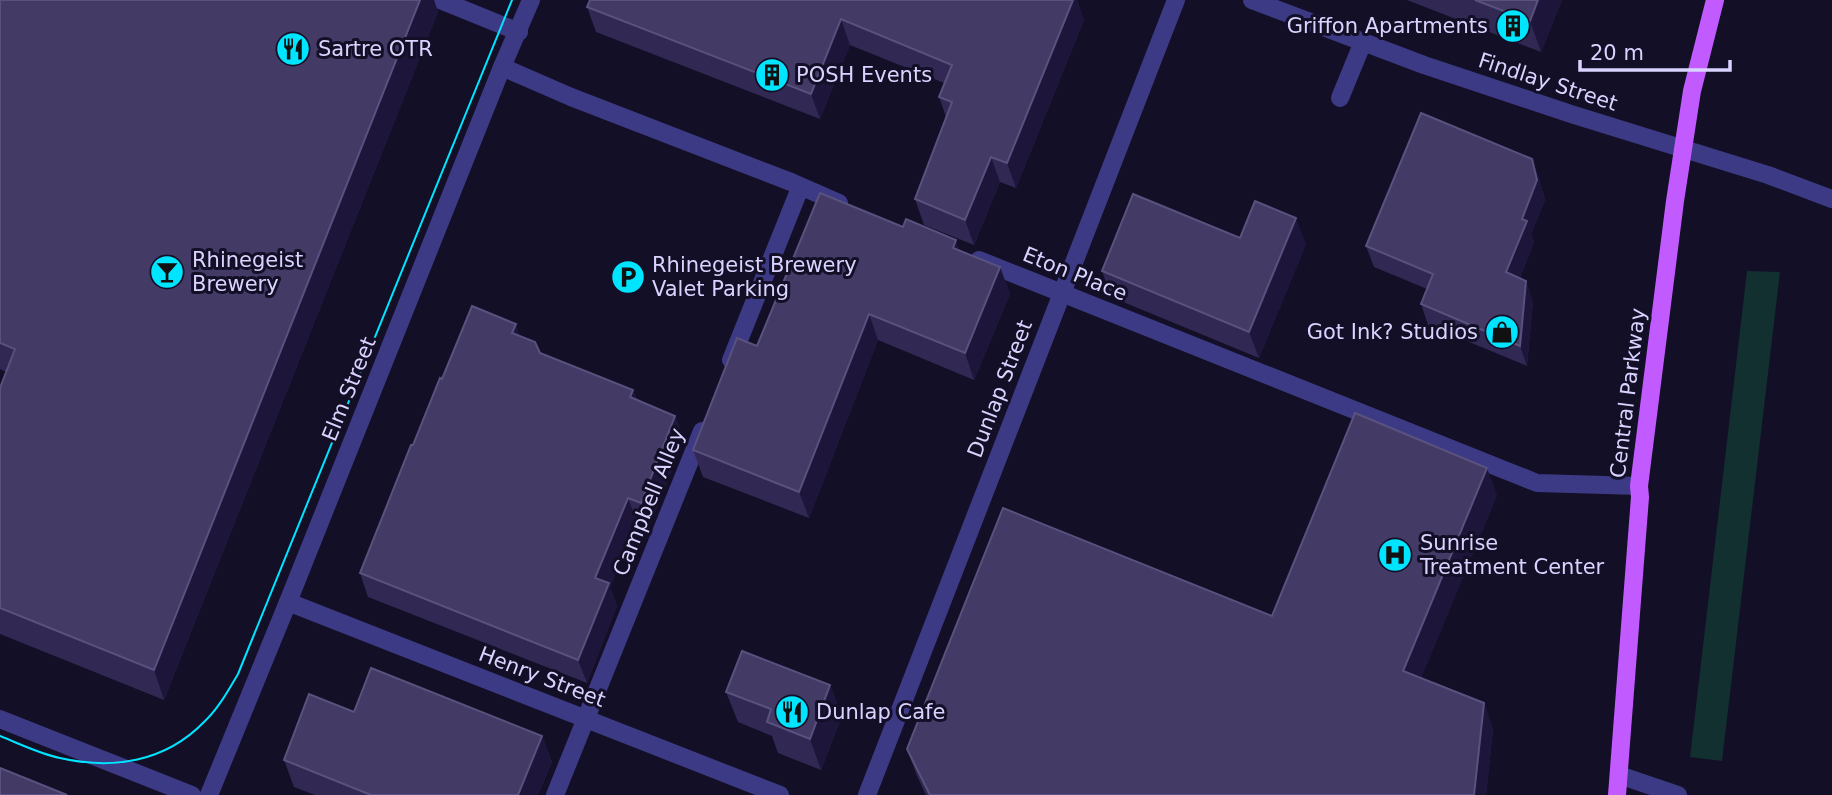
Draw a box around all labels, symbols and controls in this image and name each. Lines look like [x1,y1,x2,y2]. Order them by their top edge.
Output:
building icon: Griffon Apartments [1494,7,1532,45]
place label: Griffon Apartments [1287,14,1488,38]
scale bar [1580,28,1730,72]
restaurant icon: Sartre OTR [274,30,312,68]
place label: Sartre OTR [318,37,433,61]
text: 20 m [1590,41,1644,65]
street label: Findlay Street [1476,48,1620,116]
building icon: POSH Events [753,56,791,94]
place label: POSH Events [796,63,932,87]
street label: Eton Place [1019,242,1131,306]
place label: Rhinegeist Brewery [192,248,303,296]
bar icon: Rhinegeist Brewery [148,253,186,291]
place label: Rhinegeist Brewery Valet Parking [652,253,857,301]
parking icon: Rhinegeist Brewery Valet Parking [609,258,647,296]
street label: Central Parkway [1606,307,1650,479]
shop icon: Got Ink? Studios [1483,313,1521,351]
street label: Dunlap Street [963,317,1037,461]
place label: Got Ink? Studios [1307,320,1478,344]
street label: Elm Street [317,333,381,445]
street label: Campbell Alley [608,425,690,579]
place label: Sunrise Treatment Center [1419,531,1605,579]
hospital icon: Sunrise Treatment Center [1376,536,1414,574]
street label: Henry Street [475,642,609,712]
restaurant icon: Dunlap Cafe [773,693,811,731]
place label: Dunlap Cafe [816,700,945,724]

